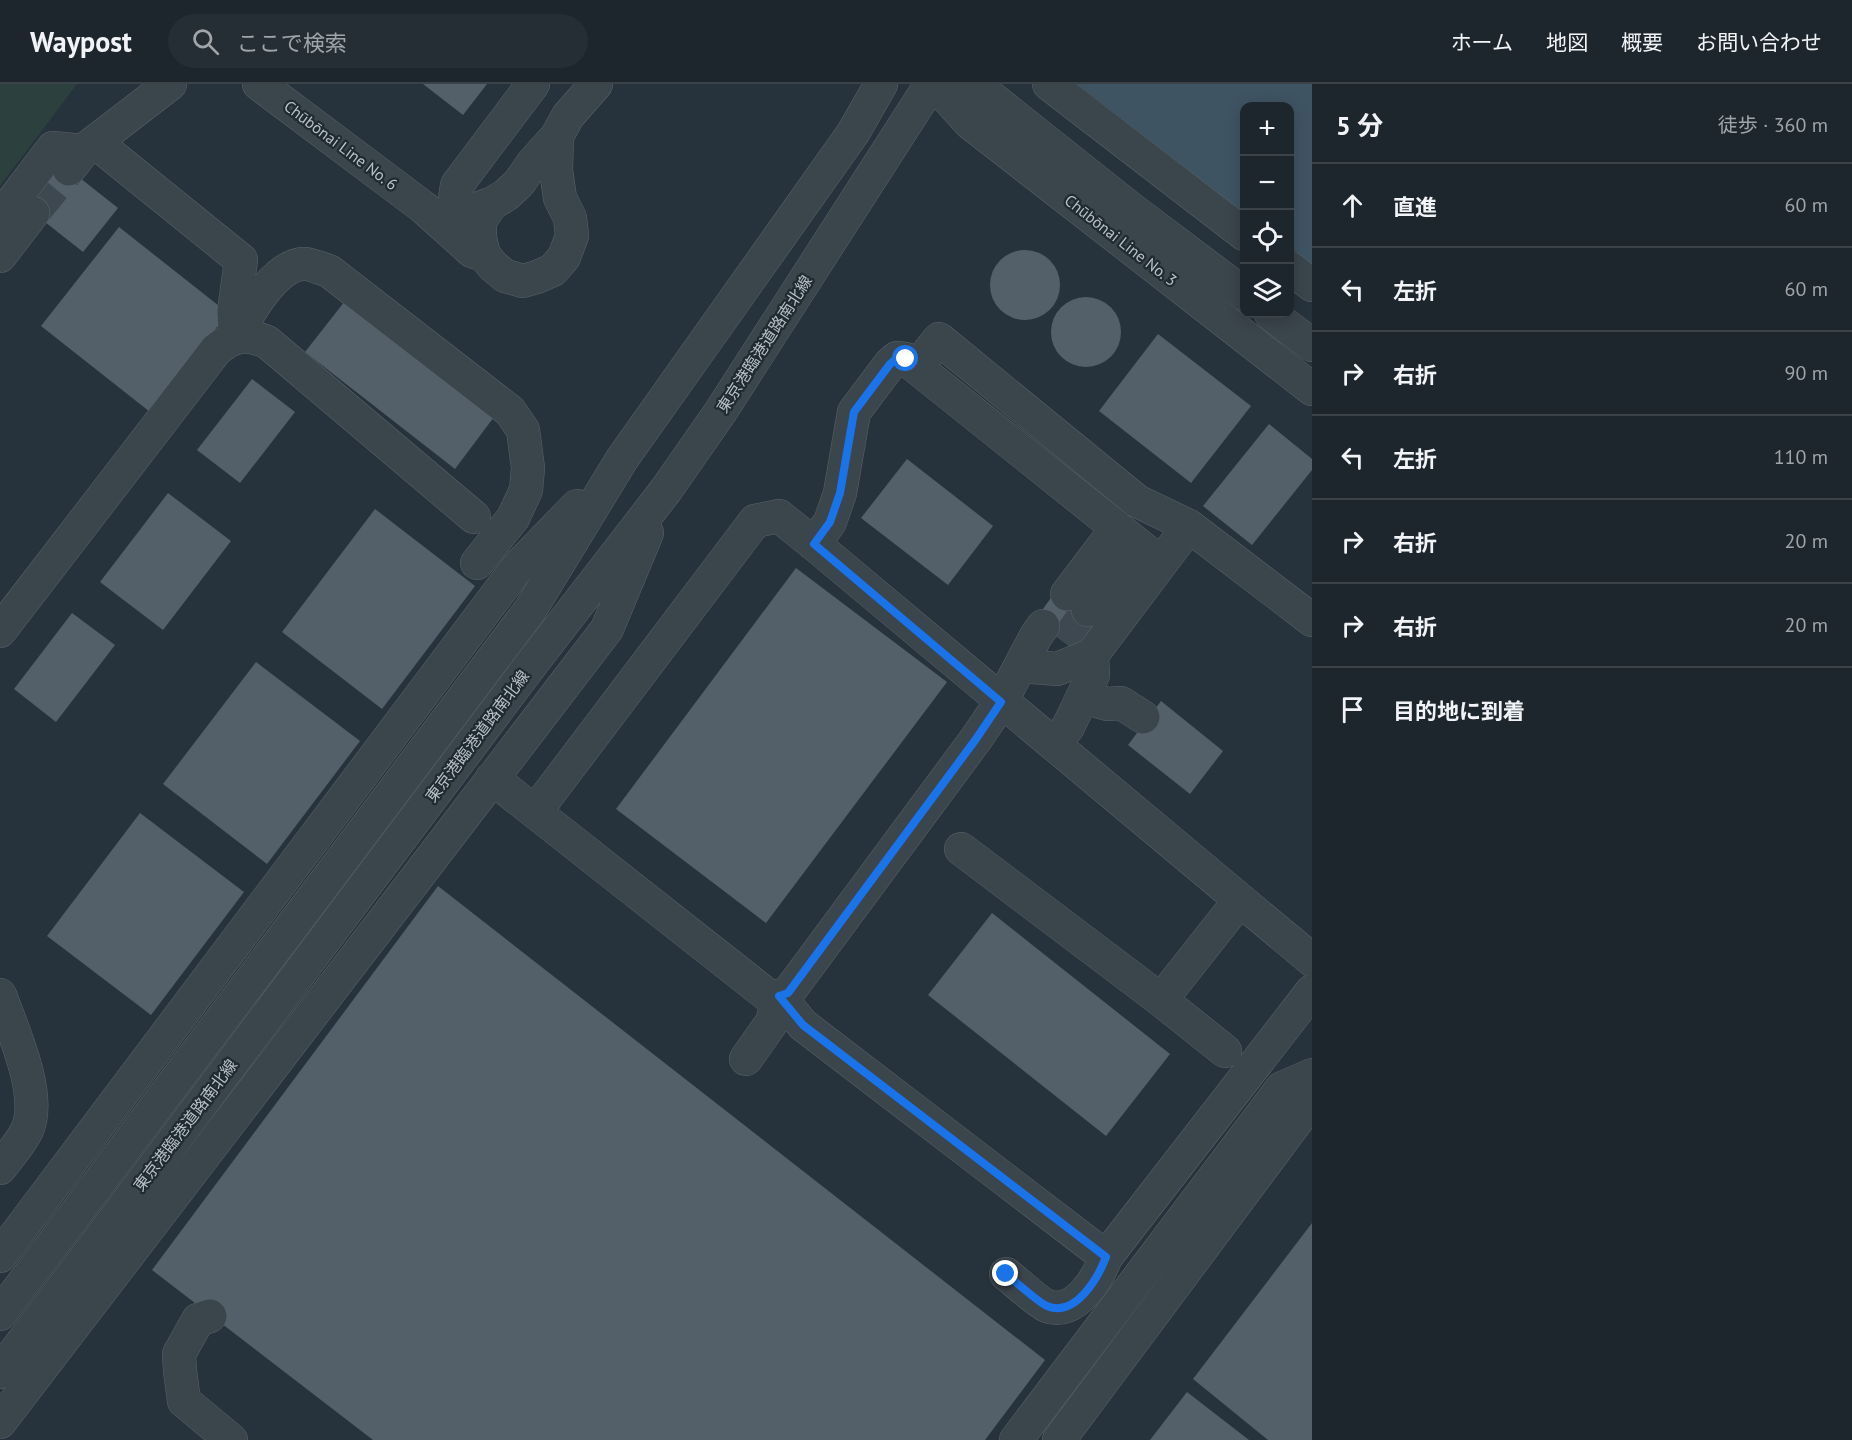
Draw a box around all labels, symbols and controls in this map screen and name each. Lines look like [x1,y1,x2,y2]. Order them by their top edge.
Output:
search box [168,14,588,68]
text: Waypost [30,23,132,60]
icon: search [189,25,222,58]
text: ここで検索 [237,29,347,57]
text: ホーム [1451,29,1513,56]
text: 地図 [1546,29,1588,56]
text: 概要 [1621,29,1663,56]
text: お問い合わせ [1696,29,1822,56]
street label: Chūbōnai Line No. 6 [280,96,402,194]
map controls [1240,102,1294,318]
button: + [1240,102,1294,156]
text: 5 分 [1336,109,1383,142]
text: 徒歩 · 360 m [1718,112,1828,138]
button: − [1240,156,1294,210]
icon: ahead [1336,189,1369,222]
street label: Chūbōnai Line No. 3 [1061,190,1181,290]
text: 60 m [1785,192,1828,218]
text: 直進 [1393,193,1437,221]
button: locate [1240,210,1294,264]
button: layers [1240,264,1294,318]
street label: 東京港臨港道路南北線 [712,271,816,417]
icon: left [1336,273,1369,306]
text: 60 m [1785,276,1828,302]
text: 左折 [1393,277,1437,305]
route start [892,345,918,371]
icon: right [1336,357,1369,390]
text: 90 m [1785,360,1828,386]
text: 右折 [1393,361,1437,389]
icon: left [1336,441,1369,474]
text: 110 m [1774,444,1828,470]
text: 左折 [1393,445,1437,473]
icon: right [1336,525,1369,558]
text: 20 m [1785,528,1828,554]
text: 右折 [1393,529,1437,557]
icon: right [1336,609,1369,642]
text: 20 m [1785,612,1828,638]
text: 右折 [1393,613,1437,641]
street label: 東京港臨港道路南北線 [421,666,533,806]
icon: arrive [1336,693,1369,726]
text: 目的地に到着 [1393,697,1525,725]
street label: 東京港臨港道路南北線 [129,1055,241,1195]
route end [992,1260,1018,1286]

